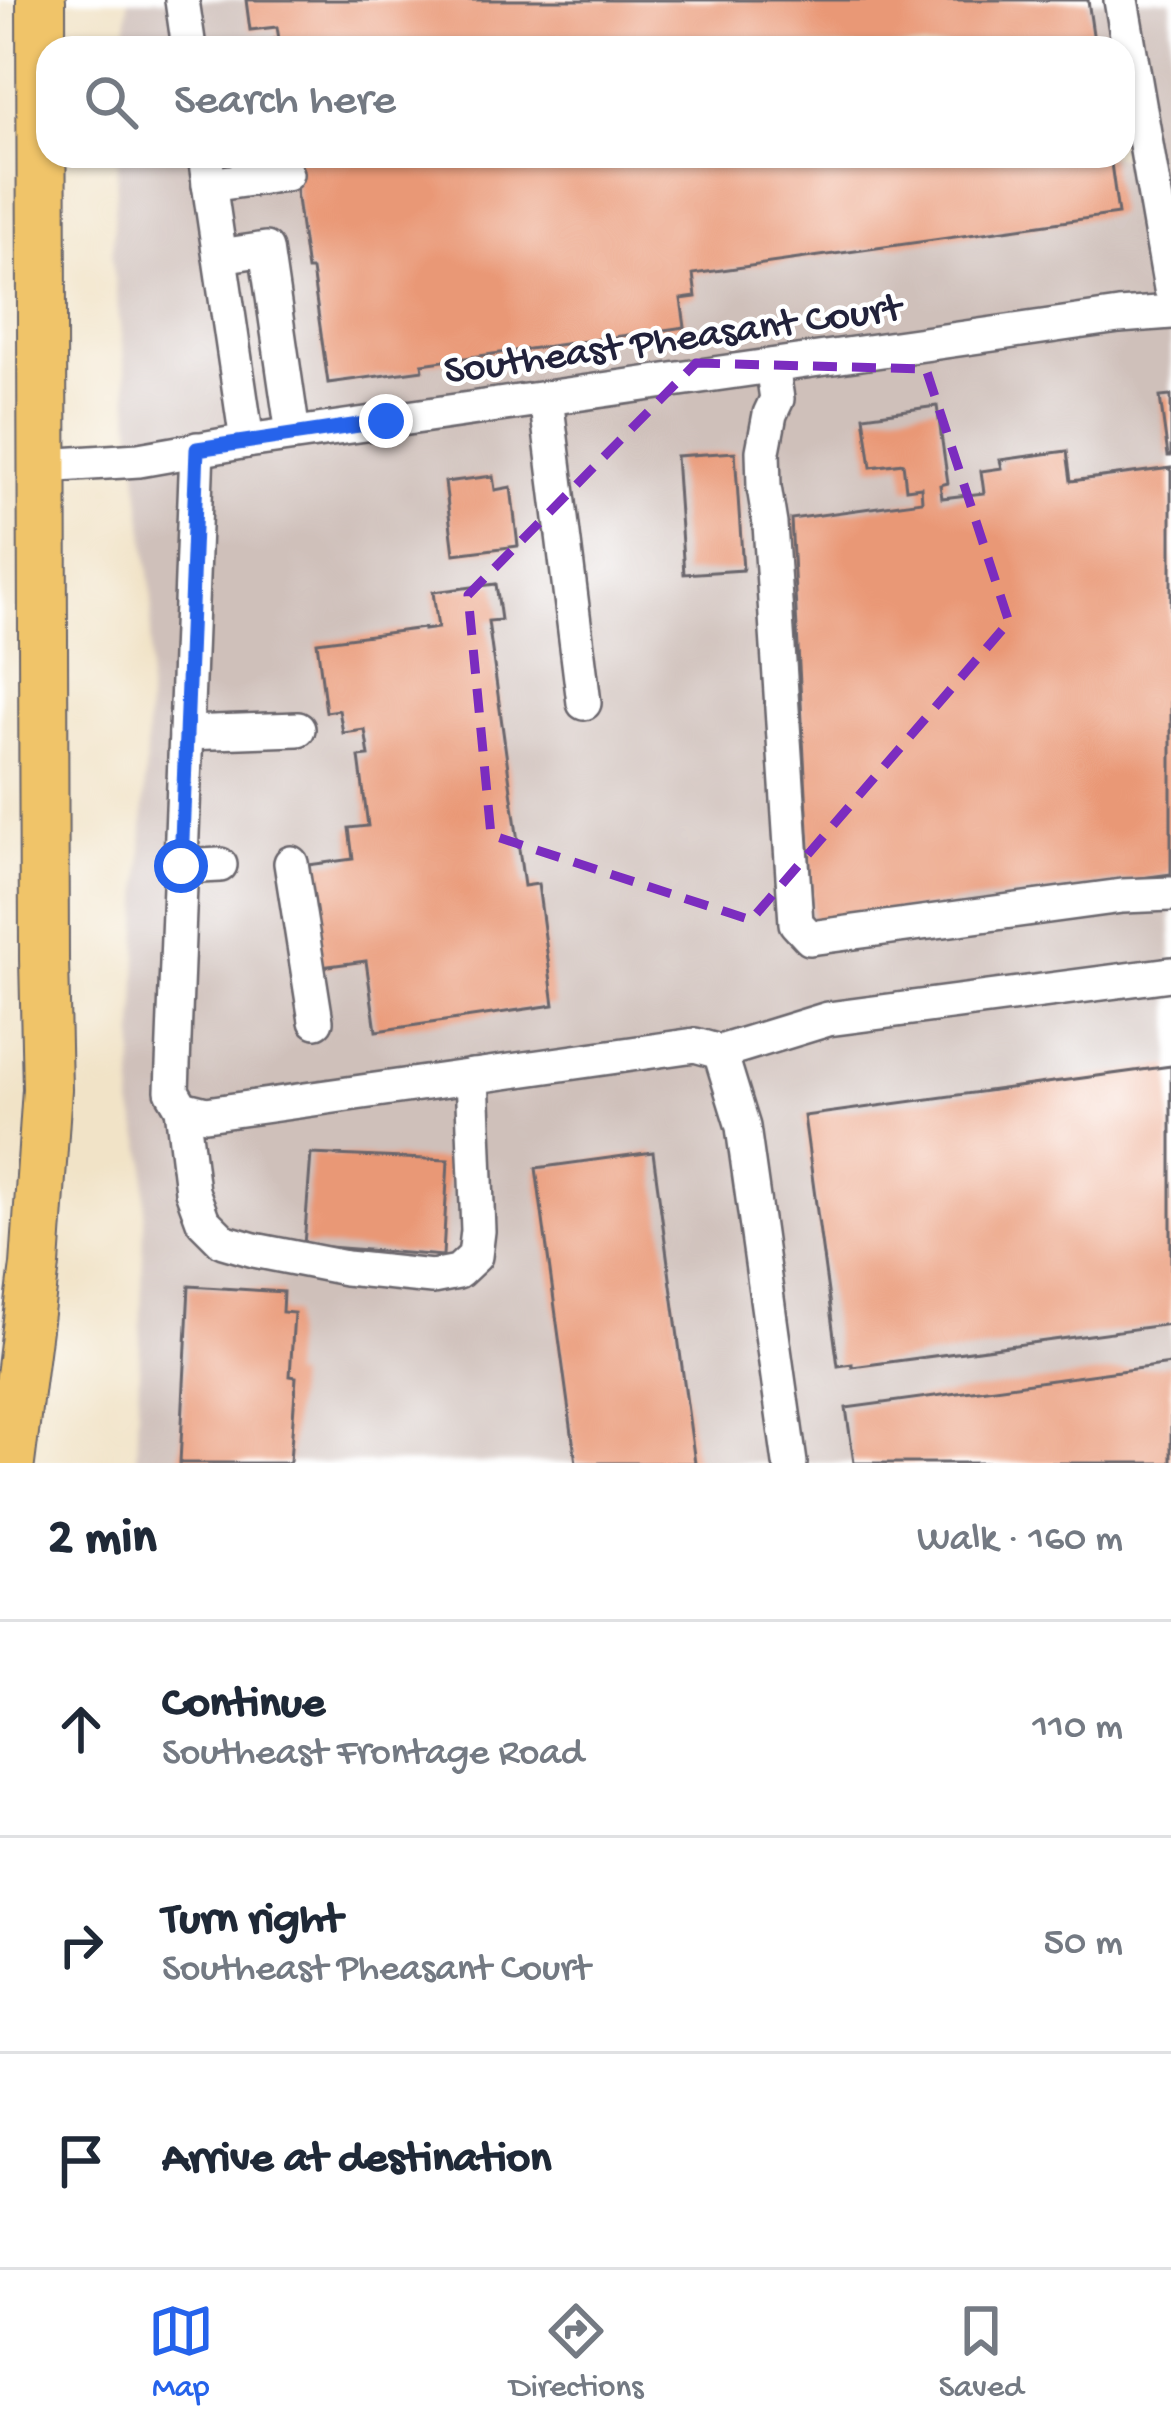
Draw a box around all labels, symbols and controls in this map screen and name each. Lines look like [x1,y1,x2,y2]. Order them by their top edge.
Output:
search box [36,36,1135,168]
icon: search [78,69,144,135]
text: Search here [174,76,396,129]
street label: Southeast Pheasant Court [441,286,909,399]
route end [359,394,413,448]
route start [154,839,208,893]
text: 2 min [48,1511,157,1571]
text: Walk · 160 m [917,1518,1123,1564]
text: Continue [162,1679,325,1732]
icon: ahead [48,1696,114,1762]
text: 110 m [1032,1706,1123,1752]
text: Southeast Frontage Road [162,1732,584,1778]
text: Turn right [162,1895,342,1948]
icon: right [48,1912,114,1978]
text: 50 m [1043,1922,1123,1968]
text: Southeast Pheasant Court [162,1948,590,1994]
icon: arrive [48,2128,114,2194]
text: Arrive at destination [162,2134,551,2187]
tab: Map [148,2298,214,2408]
tab: Directions [509,2298,643,2408]
tab: Saved [939,2298,1023,2408]

